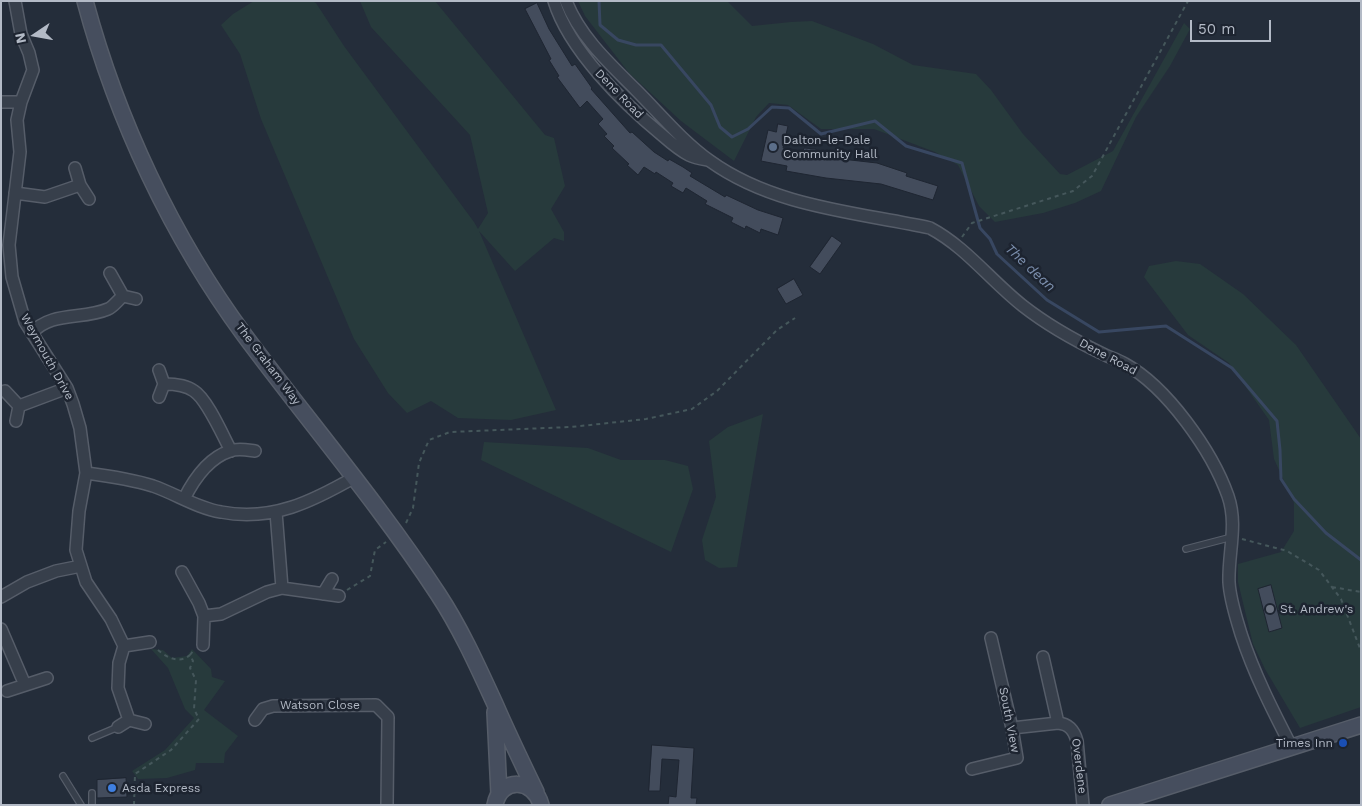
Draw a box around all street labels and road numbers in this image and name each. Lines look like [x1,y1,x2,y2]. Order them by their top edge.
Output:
street label: Dene Road [592,66,646,122]
street label: Weymouth Drive [17,311,77,403]
street label: The Graham Way [232,320,304,408]
street label: Dene Road [1077,336,1139,378]
street label: South View [996,686,1022,754]
street label: Watson Close [280,698,360,712]
street label: Overdene [1068,738,1090,794]

